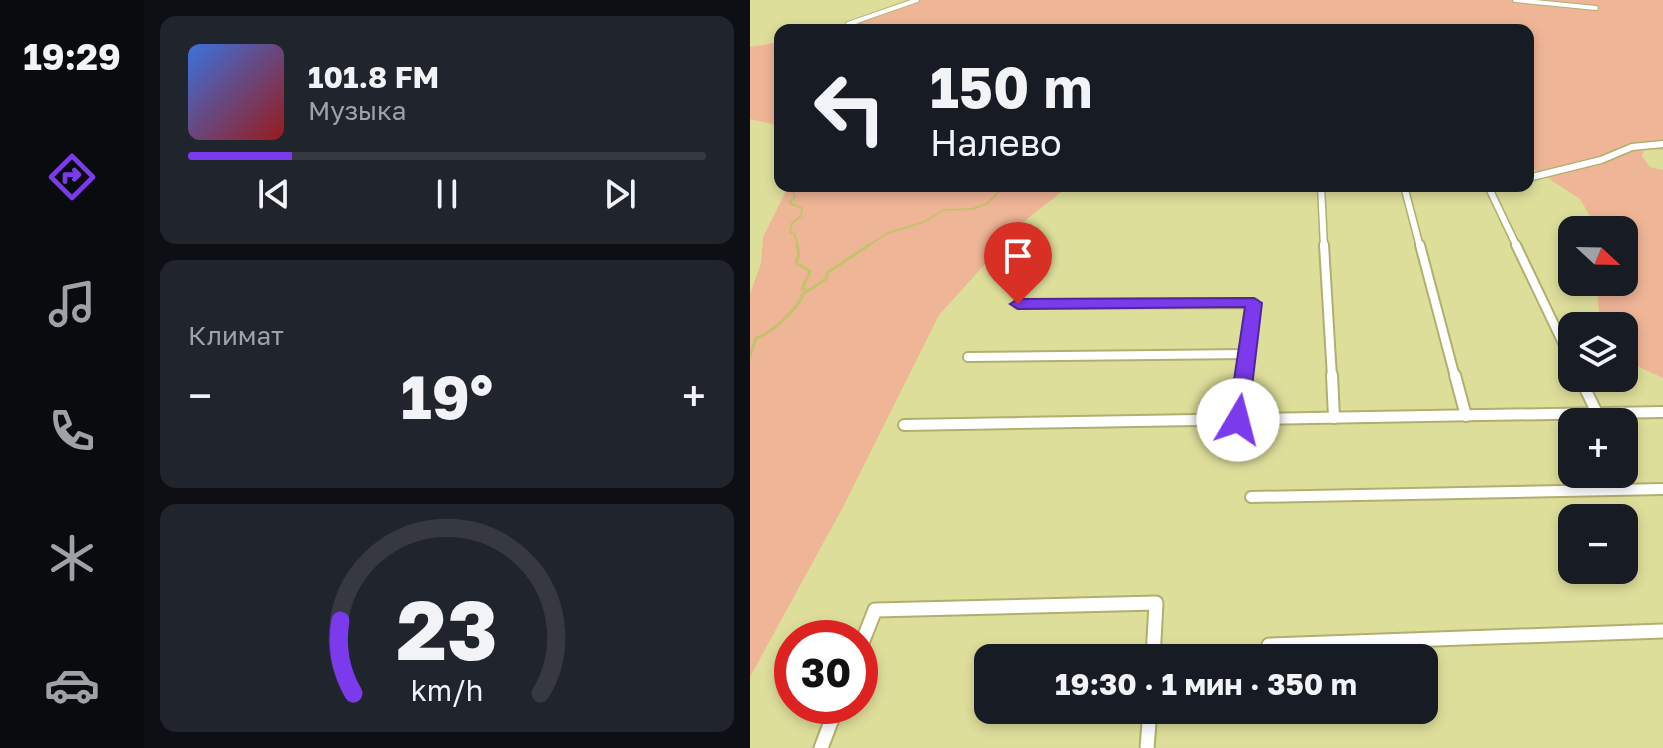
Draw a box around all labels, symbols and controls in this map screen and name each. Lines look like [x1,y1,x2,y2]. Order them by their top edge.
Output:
text: 19:29 [23,35,121,78]
text: 150 m [930,53,1092,120]
icon: left [798,56,902,160]
text: 101.8 FM [308,59,439,95]
text: Музыка [308,95,406,126]
text: Налево [930,121,1062,164]
icon: directions [44,149,100,205]
icon: previous [252,172,296,216]
icon: pause [425,172,469,216]
icon: next [598,172,642,216]
north arrow [1558,216,1638,296]
map controls [1558,216,1638,584]
pin [984,222,1052,304]
icon: arrive [996,234,1040,278]
icon: music [44,276,100,332]
button: layers [1558,312,1638,392]
text: Климат [188,320,284,351]
text: 19° [401,360,493,432]
text: − [188,369,212,422]
text: + [682,369,706,422]
position arrow [1196,378,1280,462]
icon: phone [44,403,100,459]
button: + [1558,408,1638,488]
button: − [1558,504,1638,584]
icon: climate [44,530,100,586]
text: 23 [396,578,498,678]
speed limit sign: 30 [774,620,878,724]
icon: car [44,657,100,713]
text: 19:30 · 1 мин · 350 m [1055,666,1357,702]
text: km/h [411,673,483,707]

